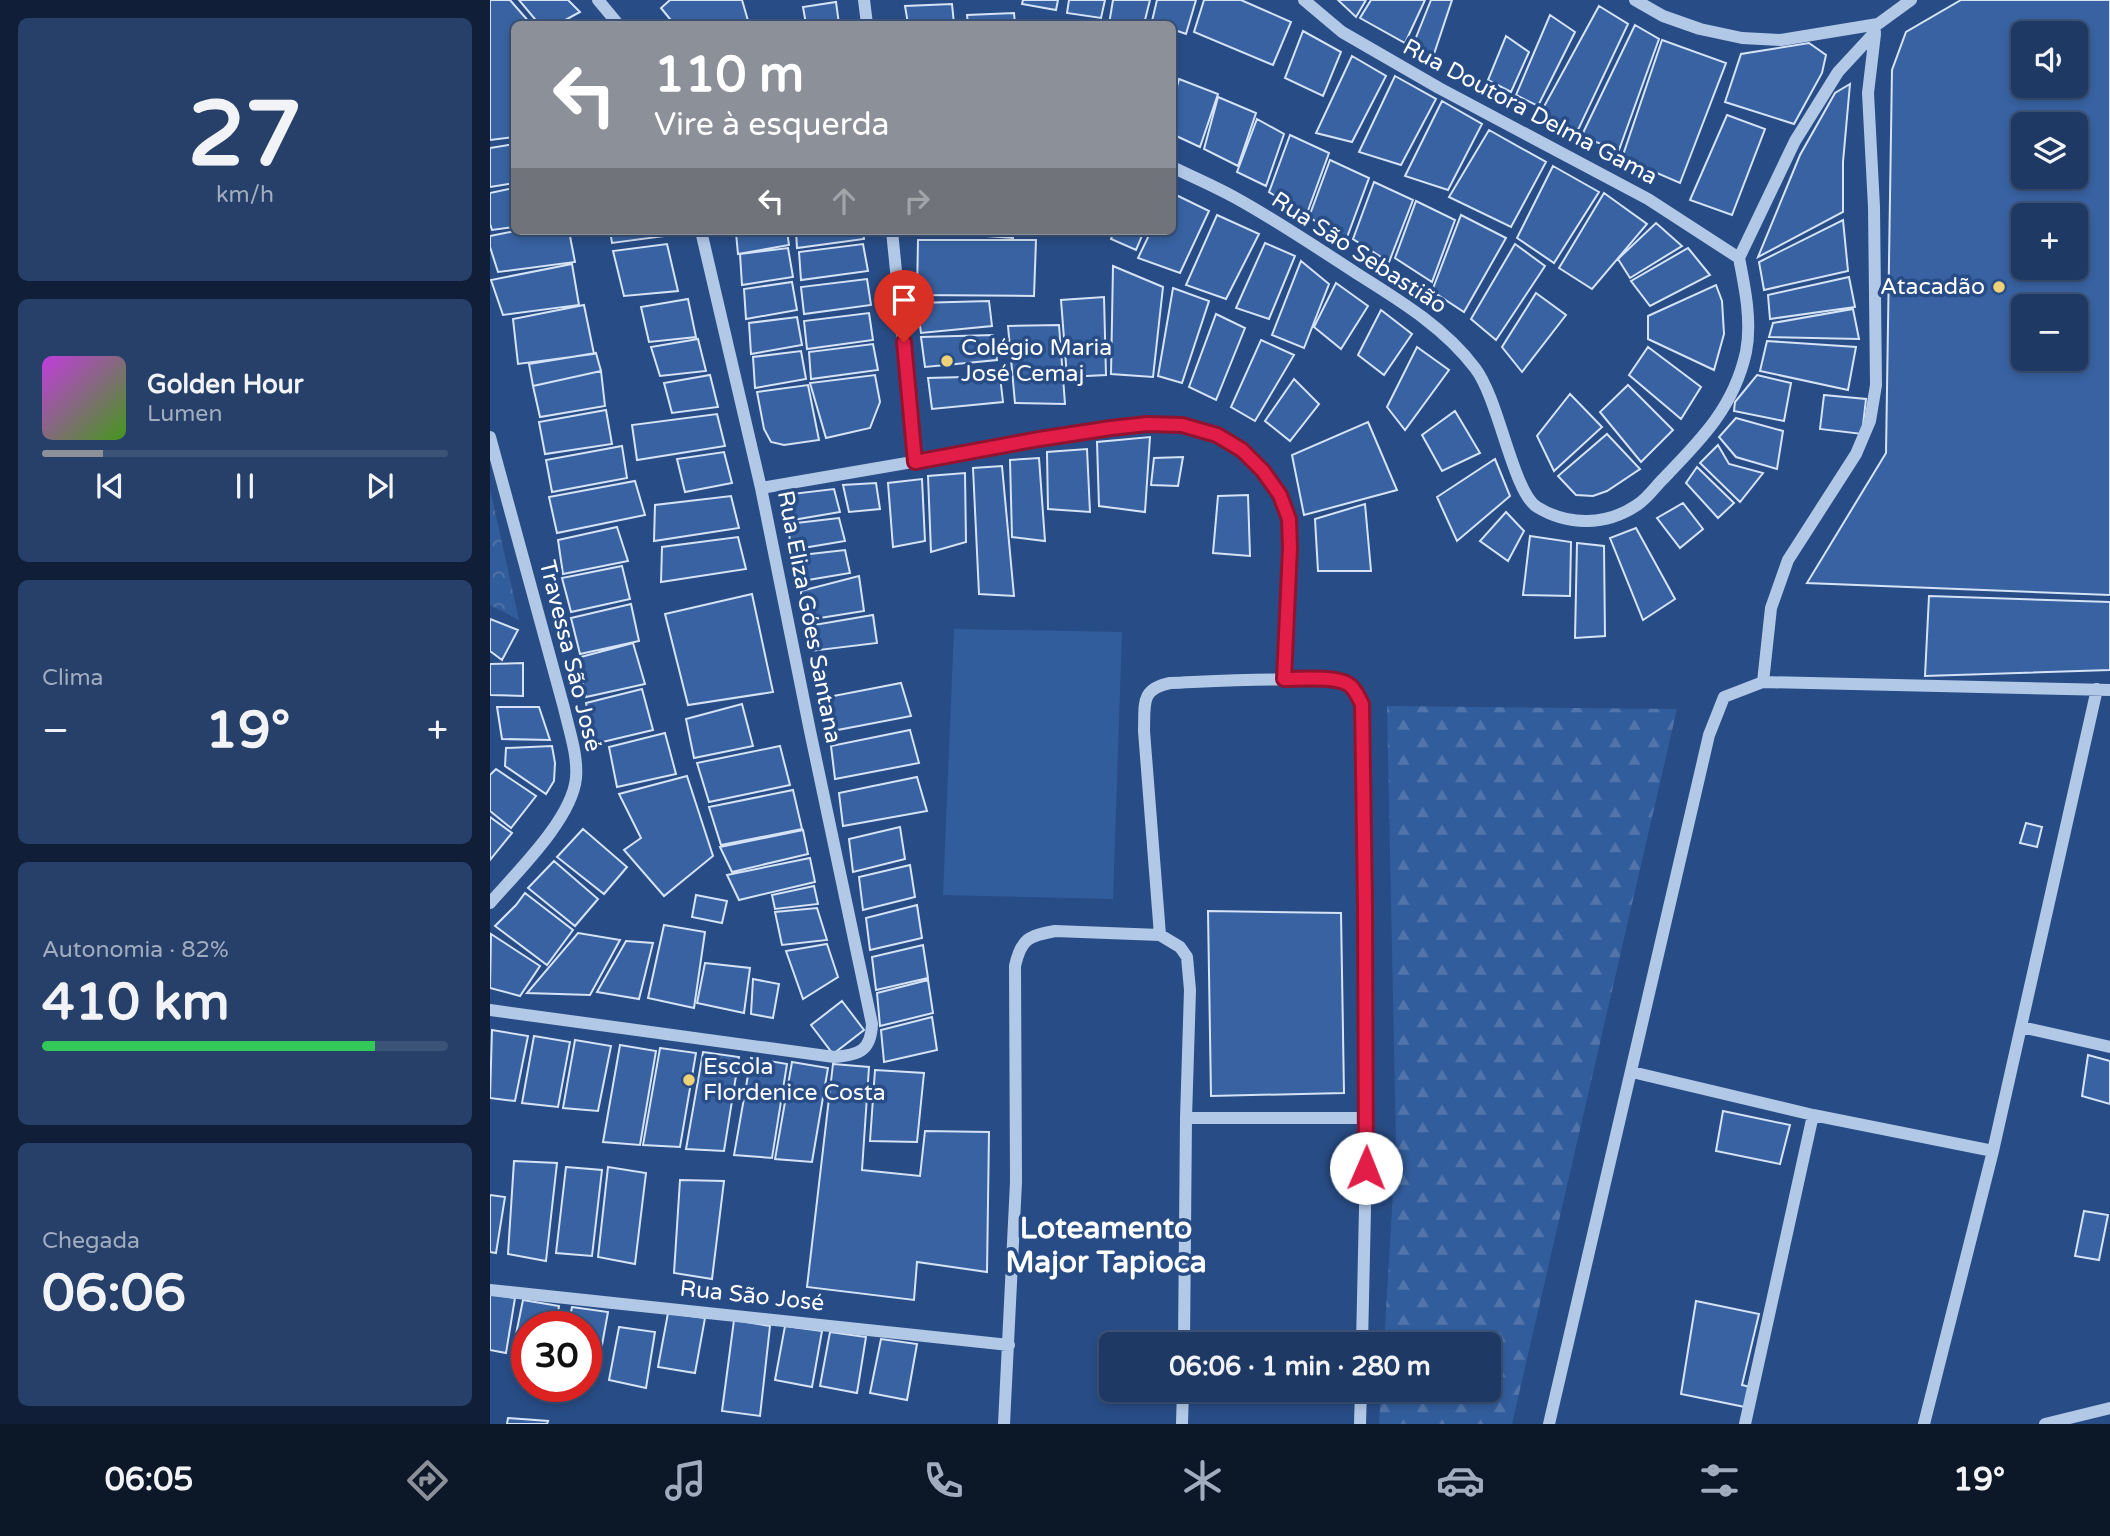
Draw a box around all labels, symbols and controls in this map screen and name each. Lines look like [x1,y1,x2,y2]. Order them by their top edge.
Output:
map controls [2011,21,2088,371]
button: sound [2011,21,2088,98]
street label: Rua Doutora Delma Gama [1398,33,1662,191]
text: 110 m [654,46,804,105]
icon: left [539,49,630,140]
text: 27 [188,80,302,190]
text: Vire à esquerda [654,106,890,144]
button: layers [2011,112,2088,189]
text: km/h [216,181,274,209]
icon: left [752,182,790,220]
icon: ahead [825,182,863,220]
icon: right [898,182,936,220]
street label: Rua São Sebastião [1266,186,1452,320]
button: + [2011,203,2088,280]
pin [874,270,934,342]
place label: Atacadão [1880,273,1985,301]
marker: Atacadão [1991,279,2007,295]
icon: arrive [885,281,923,319]
button: − [2011,294,2088,371]
place label: Colégio Maria José Cemaj [961,334,1112,388]
marker: Colégio Maria José Cemaj [939,353,955,369]
text: Golden Hour [147,369,304,400]
text: Lumen [147,400,222,428]
icon: previous [91,467,129,505]
icon: pause [226,467,264,505]
icon: next [361,467,399,505]
street label: Rua Eliza Góes Santana [771,488,847,746]
street label: Travessa São José [533,558,607,754]
text: Clima [42,664,103,692]
text: 19° [205,699,290,762]
text: − [42,708,69,754]
text: + [427,708,448,754]
text: Autonomia · 82% [42,936,229,964]
text: 410 km [42,971,230,1034]
place label: Escola Flordenice Costa [703,1053,886,1107]
marker: Escola Flordenice Costa [681,1072,697,1088]
position arrow [1329,1131,1403,1205]
district label: Loteamento Major Tapioca [1005,1210,1207,1281]
text: Chegada [42,1227,140,1255]
text: 06:06 [42,1262,186,1325]
street label: Rua São José [678,1274,826,1318]
speed limit sign: 30 [511,1311,602,1402]
text: 06:06 · 1 min · 280 m [1169,1351,1431,1382]
icon: directions [403,1456,452,1505]
icon: music [661,1456,710,1505]
icon: phone [919,1456,968,1505]
icon: climate [1178,1456,1227,1505]
icon: car [1436,1456,1485,1505]
icon: filters [1695,1456,1744,1505]
text: 06:05 [105,1461,193,1499]
text: 19° [1953,1461,2005,1499]

